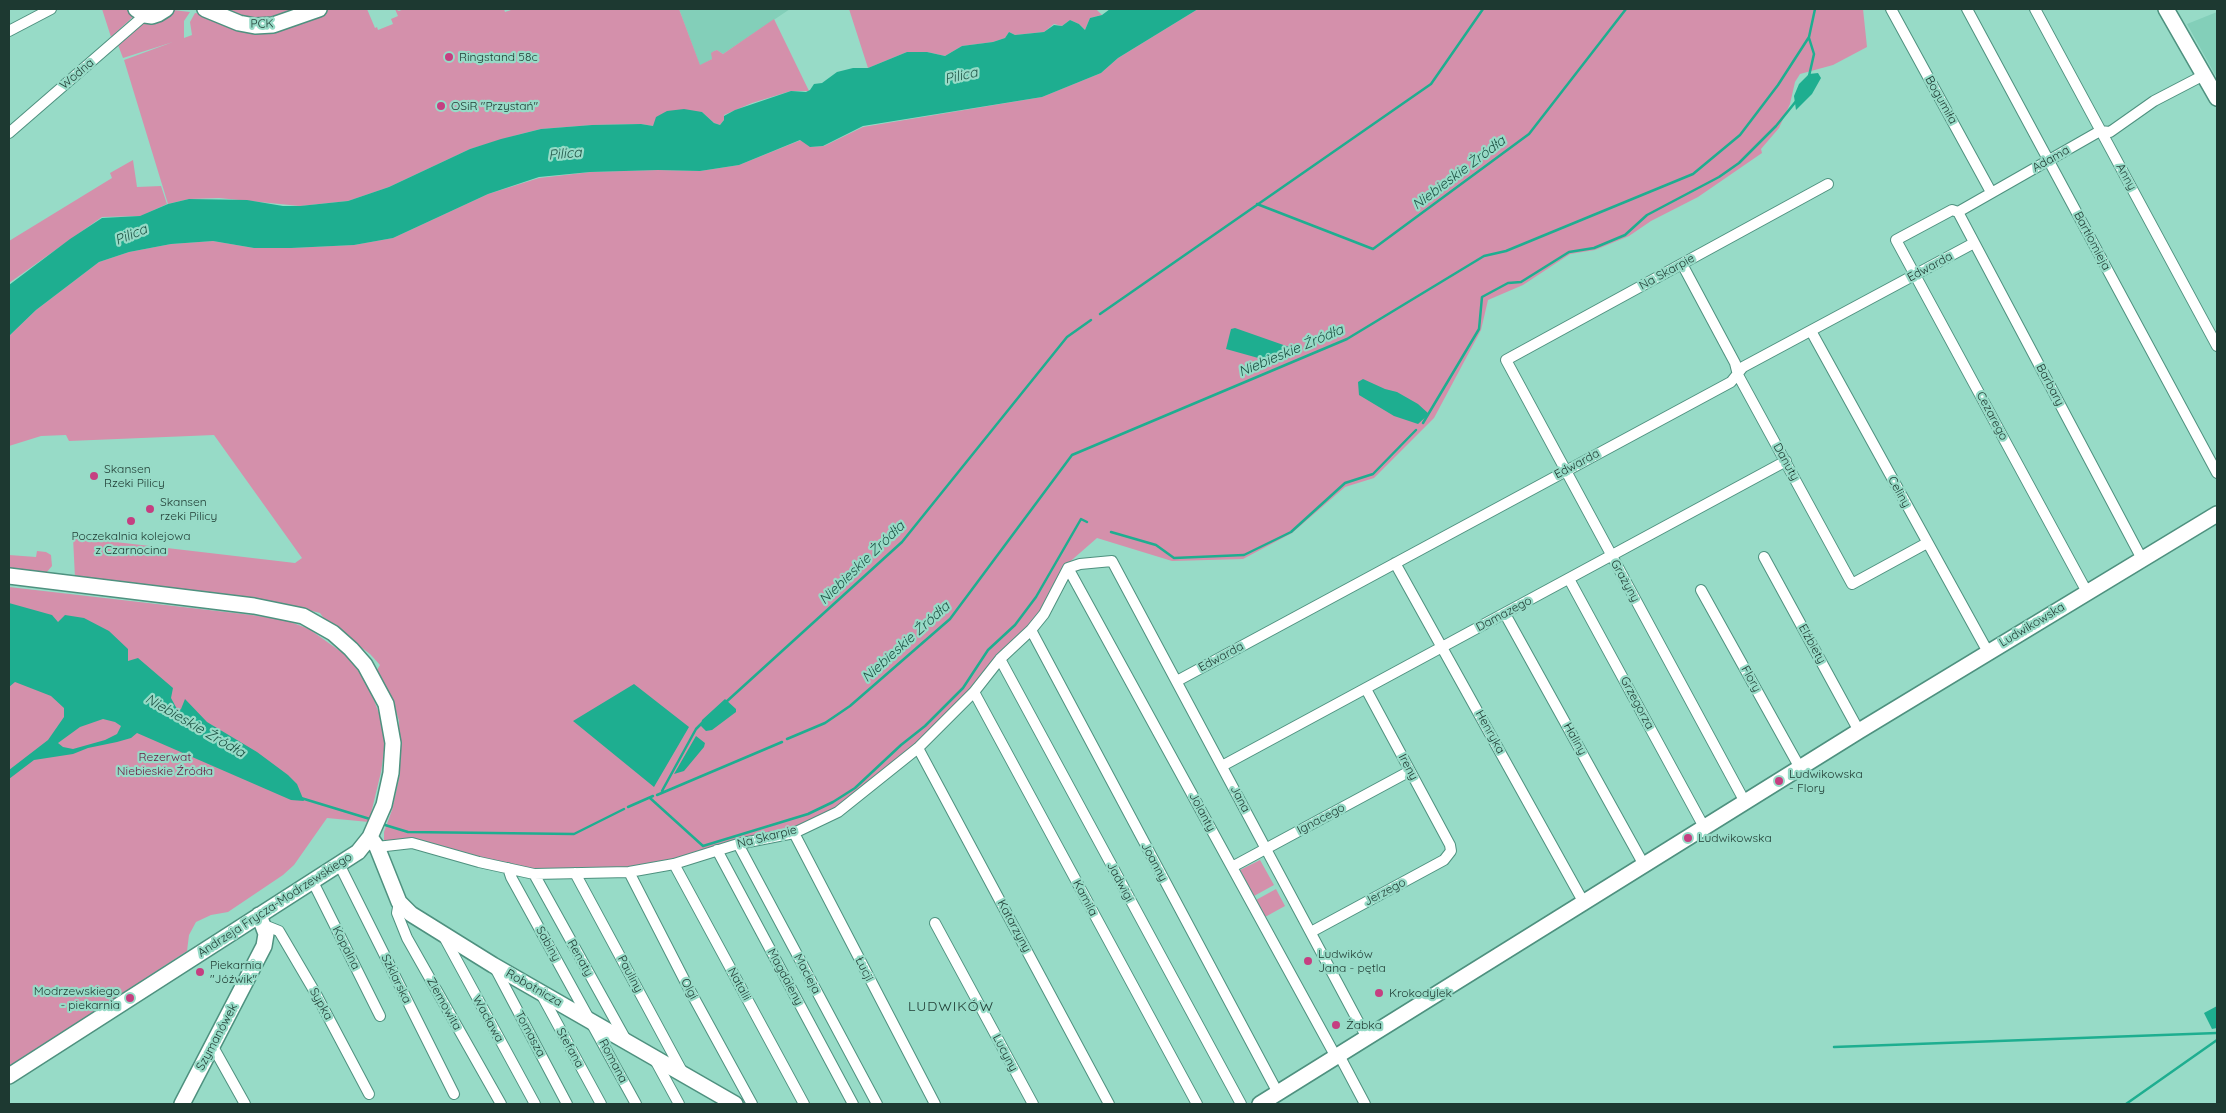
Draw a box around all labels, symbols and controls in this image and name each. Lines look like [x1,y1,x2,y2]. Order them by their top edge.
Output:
street label: PCK [250,17,274,31]
place label: Ringstand 58c [459,50,538,64]
marker: Ringstand 58c [443,51,455,63]
street label: Wodna [57,56,97,92]
water label: Pilica [943,64,979,88]
street label: Bogumiła [1922,73,1960,127]
place label: OSiR "Przystań" [451,99,538,113]
marker: OSiR "Przystań" [435,100,447,112]
water label: Niebieskie Żródła [1409,132,1509,214]
street label: Adama [2030,143,2072,175]
water label: Pilica [548,144,582,164]
street label: Anny [2113,161,2139,193]
street label: Bartłomieja [2070,209,2114,273]
water label: Pilica [112,221,150,249]
street label: Edwarda [1905,249,1955,285]
street label: Na Skarpie [1637,251,1697,293]
water label: Niebieskie Źródła [1236,321,1346,381]
street label: Barbary [2033,361,2067,409]
street label: Cezarego [1973,389,2011,443]
street label: Danuty [1770,441,1802,483]
street label: Edwarda [1552,446,1602,482]
place label: Skansen Rzeki Pilicy [104,462,165,490]
marker: Skansen Rzeki Pilicy [88,470,100,482]
street label: Celiny [1885,474,1913,510]
place label: Skansen rzeki Pilicy [160,495,217,523]
marker: Skansen rzeki Pilicy [144,503,156,515]
marker: Poczekalnia kolejowa z Czarnocina [125,515,137,527]
water label: Niebieskie Żródła [816,518,908,608]
place label: Poczekalnia kolejowa z Czarnocina [71,529,191,557]
street label: Grażyny [1607,557,1643,605]
street label: Damazego [1474,593,1534,635]
water label: Niebieskie Źródła [859,598,953,686]
street label: Ludwikowska [1997,600,2067,650]
street label: Elżbiety [1795,622,1829,666]
street label: Edwarda [1196,639,1246,675]
street label: Flory [1738,663,1764,695]
street label: Grzegorza [1617,674,1657,732]
water label: Niebieskie Źródła [142,691,248,761]
street label: Henryka [1472,708,1508,756]
street label: Haliny [1560,720,1590,758]
park label: Rezerwat Niebieskie Źródła [117,750,213,778]
street label: Ireny [1395,751,1421,783]
place label: Ludwikowska - Flory [1789,767,1863,795]
marker: Ludwikowska - Flory [1773,775,1785,787]
street label: Jana [1227,783,1253,815]
street label: Jolanty [1186,790,1218,834]
street label: Ignacego [1295,800,1347,838]
street label: Na Skarpie [736,823,798,851]
place label: Ludwikowska [1698,831,1772,845]
marker: Ludwikowska [1682,832,1694,844]
street label: Joanny [1138,840,1170,884]
street label: Andrzeja Frycza-Modrzewskiego [195,850,355,960]
street label: Jadwigi [1104,860,1136,904]
street label: Jerzego [1362,875,1408,909]
street label: Kamila [1070,877,1100,919]
street label: Katarzyny [994,897,1034,955]
street label: Kopalna [329,924,363,972]
street label: Sabiny [533,924,563,964]
street label: Renaty [564,937,596,979]
street label: Magdaleny [764,946,806,1008]
place label: Ludwików Jana - pętla [1318,947,1386,975]
street label: Szklarska [378,952,414,1006]
street label: Macieja [790,952,824,996]
street label: Pauliny [614,953,646,995]
street label: Łucji [852,954,876,984]
marker: Ludwików Jana - pętla [1302,955,1314,967]
place label: Piekarnia "Jóźwik" [210,958,262,986]
street label: Natalii [724,965,754,1003]
marker: Piekarnia "Jóźwik" [194,966,206,978]
street label: Robotnicza [503,966,565,1010]
street label: Ziemowita [424,975,464,1033]
street label: Olgi [678,976,700,1002]
place label: Modrzewskiego - piekarnia [34,984,120,1012]
street label: Sypka [306,985,336,1023]
place label: Krokodylek [1389,986,1452,1000]
marker: Krokodylek [1373,987,1385,999]
marker: Modrzewskiego - piekarnia [124,992,136,1004]
street label: Wacława [469,993,507,1045]
district label: LUDWIKÓW [907,999,995,1015]
street label: Szymanówek [193,1001,241,1073]
street label: Tomasza [512,1009,548,1059]
place label: Żabka [1346,1018,1382,1032]
marker: Żabka [1330,1019,1342,1031]
street label: Stefana [553,1026,587,1070]
street label: Lucyny [989,1032,1021,1074]
street label: Romana [595,1037,631,1085]

